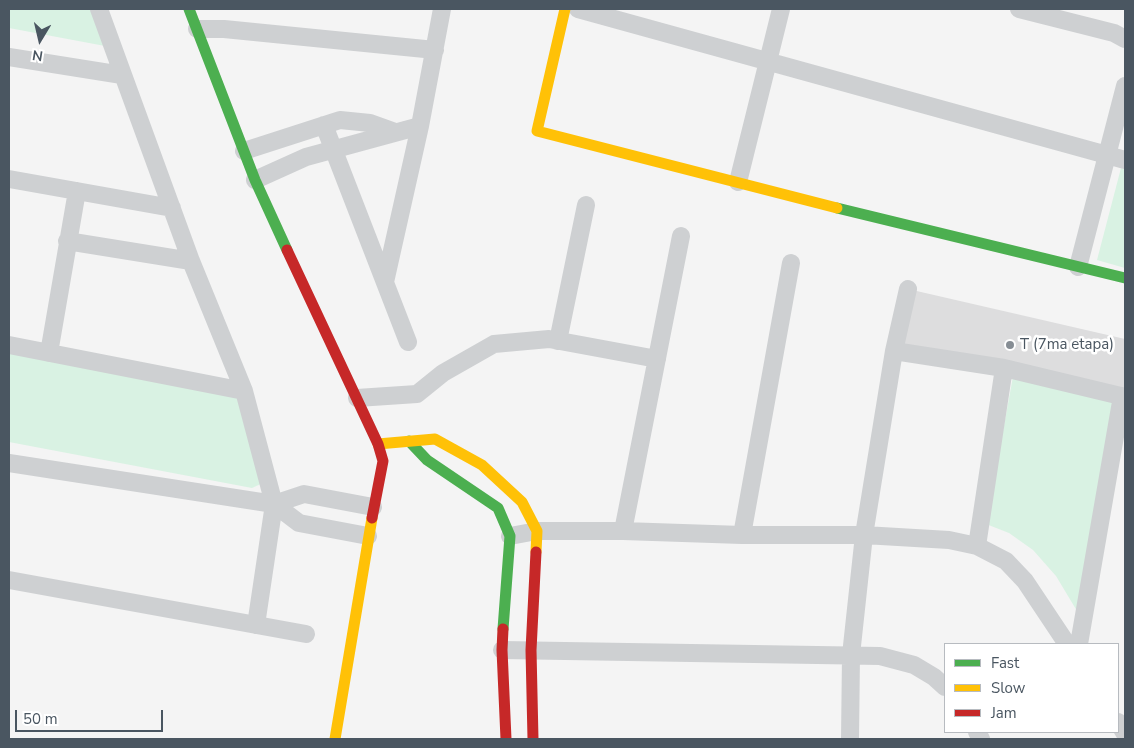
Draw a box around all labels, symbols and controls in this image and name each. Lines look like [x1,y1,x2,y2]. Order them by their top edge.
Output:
north arrow [15,15,65,65]
text: N [31,45,44,66]
place label: T (7ma etapa) [1020,336,1114,354]
marker: T (7ma etapa) [1004,339,1016,351]
legend [944,643,1119,733]
text: Fast [991,653,1019,673]
text: Slow [991,678,1025,698]
scale bar [18,700,165,732]
text: Jam [991,703,1017,723]
text: 50 m [23,709,58,729]

